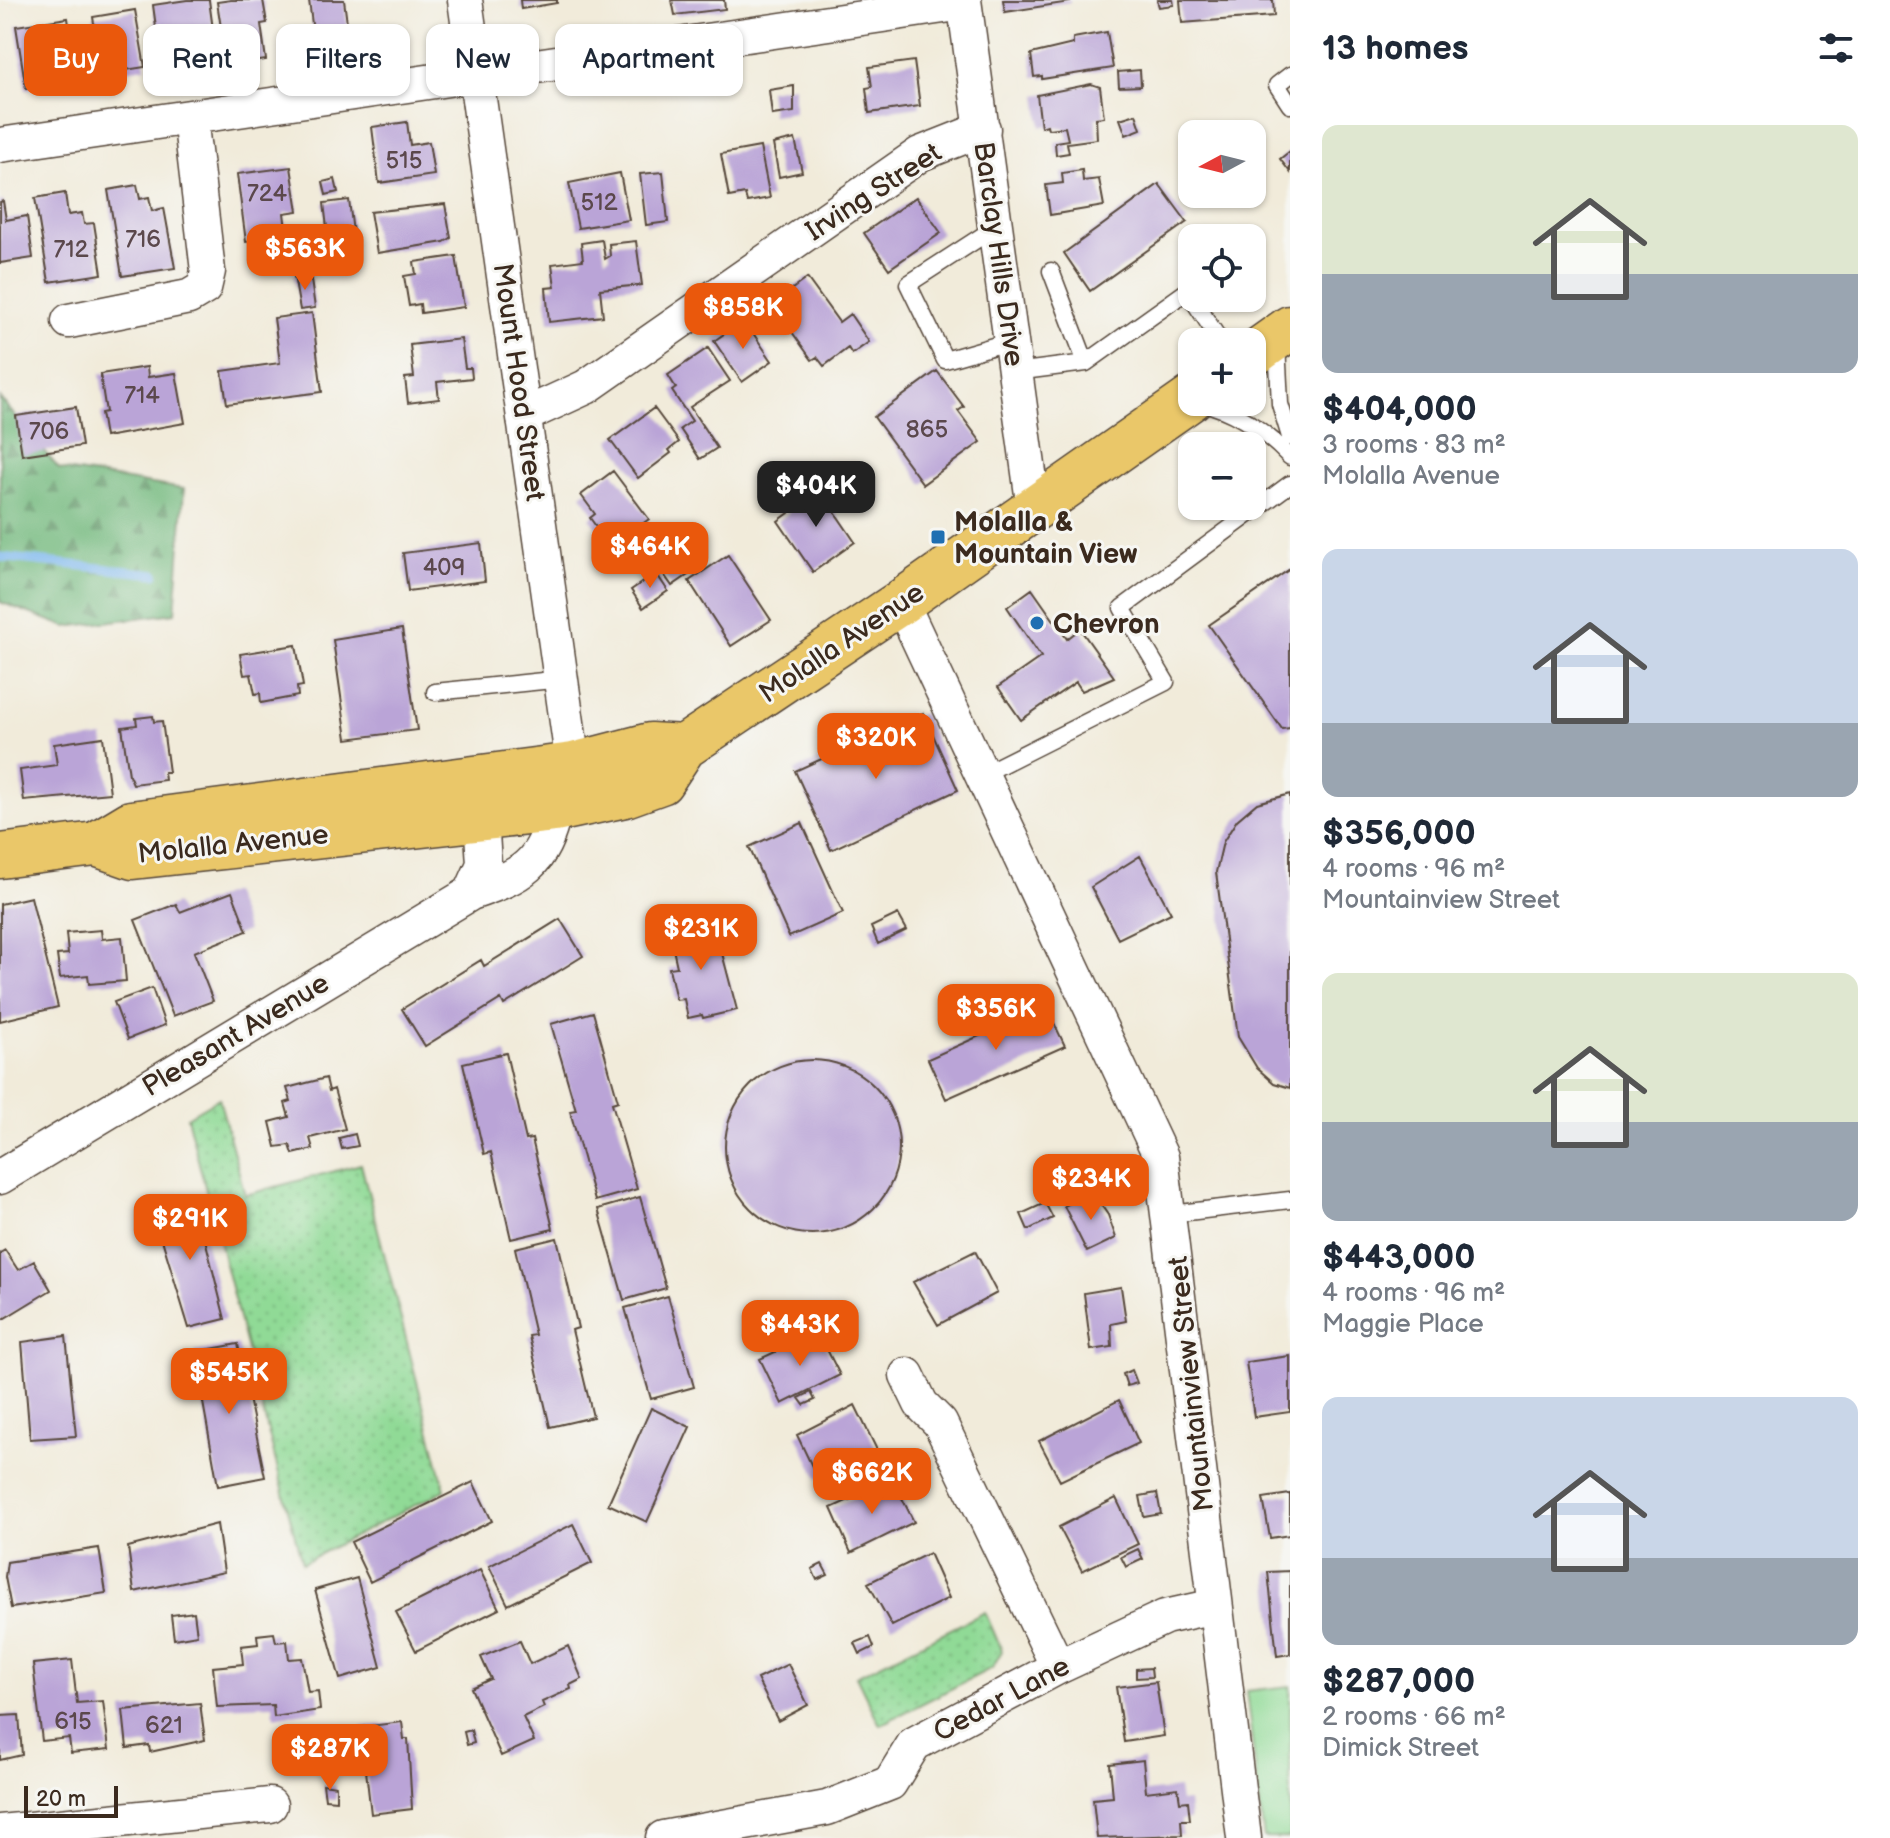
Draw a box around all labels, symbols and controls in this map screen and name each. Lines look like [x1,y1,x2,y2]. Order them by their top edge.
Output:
chip: Buy [24,24,127,96]
chip: Rent [143,24,260,96]
chip: Filters [276,24,410,96]
chip: New [426,24,539,96]
chip: Apartment [555,24,743,96]
icon: filters [1814,26,1858,70]
text: 13 homes [1322,28,1469,69]
north arrow [1178,120,1266,208]
map controls [1178,120,1266,520]
street label: Irving Street [800,136,948,248]
street label: Barclay Hills Drive [966,140,1031,369]
house number: 515 [386,146,422,175]
icon: home [1518,177,1662,321]
house number: 724 [247,179,287,208]
house number: 512 [580,188,618,217]
pin: $563K [249,224,361,292]
button: locate [1178,224,1266,312]
house number: 716 [125,225,161,254]
text: $563K [265,234,345,265]
house number: 712 [53,235,89,264]
street label: Mount Hood Street [486,261,552,504]
pin: $858K [687,283,799,351]
text: $858K [702,293,784,324]
button: + [1178,328,1266,416]
house number: 714 [124,381,160,410]
text: $404,000 [1322,389,1477,430]
house number: 865 [906,415,948,444]
house number: 706 [29,417,69,446]
text: 3 rooms · 83 m² [1322,430,1506,461]
button: − [1178,432,1266,520]
pin: $404K [760,461,872,529]
text: Molalla Avenue [1322,461,1500,492]
text: $404K [775,471,857,502]
place label: Molalla & Mountain View [954,506,1138,571]
pin: $464K [594,522,706,590]
marker: Molalla & Mountain View [929,528,947,546]
text: $464K [609,532,691,563]
house number: 409 [423,553,465,582]
street label: Molalla Avenue [753,576,931,711]
icon: home [1518,601,1662,745]
place label: Chevron [1053,608,1160,641]
marker: Chevron [1028,614,1046,632]
pin: $320K [820,713,932,781]
text: $320K [835,723,917,754]
text: $356,000 [1322,813,1476,854]
street label: Molalla Avenue [136,818,330,871]
text: 4 rooms · 96 m² [1322,854,1505,885]
text: Mountainview Street [1322,885,1560,916]
pin: $231K [645,904,757,972]
text: $231K [663,914,739,945]
street label: Pleasant Avenue [137,967,335,1104]
pin: $356K [940,984,1052,1052]
text: $356K [956,994,1036,1025]
icon: home [1518,1025,1662,1169]
pin: $234K [1035,1154,1147,1222]
text: $234K [1051,1164,1131,1195]
pin: $291K [134,1194,246,1262]
text: $291K [152,1204,228,1235]
text: $443,000 [1322,1237,1475,1278]
street label: Mountainview Street [1162,1254,1221,1513]
text: 4 rooms · 96 m² [1322,1278,1505,1309]
pin: $443K [744,1300,856,1368]
text: Maggie Place [1322,1309,1484,1340]
text: $443K [760,1310,840,1341]
pin: $545K [173,1348,285,1416]
text: $545K [189,1358,269,1389]
pin: $662K [816,1448,928,1516]
icon: home [1518,1449,1662,1593]
text: $662K [831,1458,913,1489]
street label: Cedar Lane [928,1650,1075,1749]
text: $287,000 [1322,1661,1475,1702]
text: 2 rooms · 66 m² [1322,1702,1506,1733]
house number: 615 [54,1707,92,1736]
house number: 621 [145,1711,183,1740]
pin: $287K [274,1724,386,1792]
text: Dimick Street [1322,1733,1479,1764]
text: $287K [290,1734,370,1765]
scale bar [24,1782,118,1818]
text: 20 m [36,1786,86,1813]

